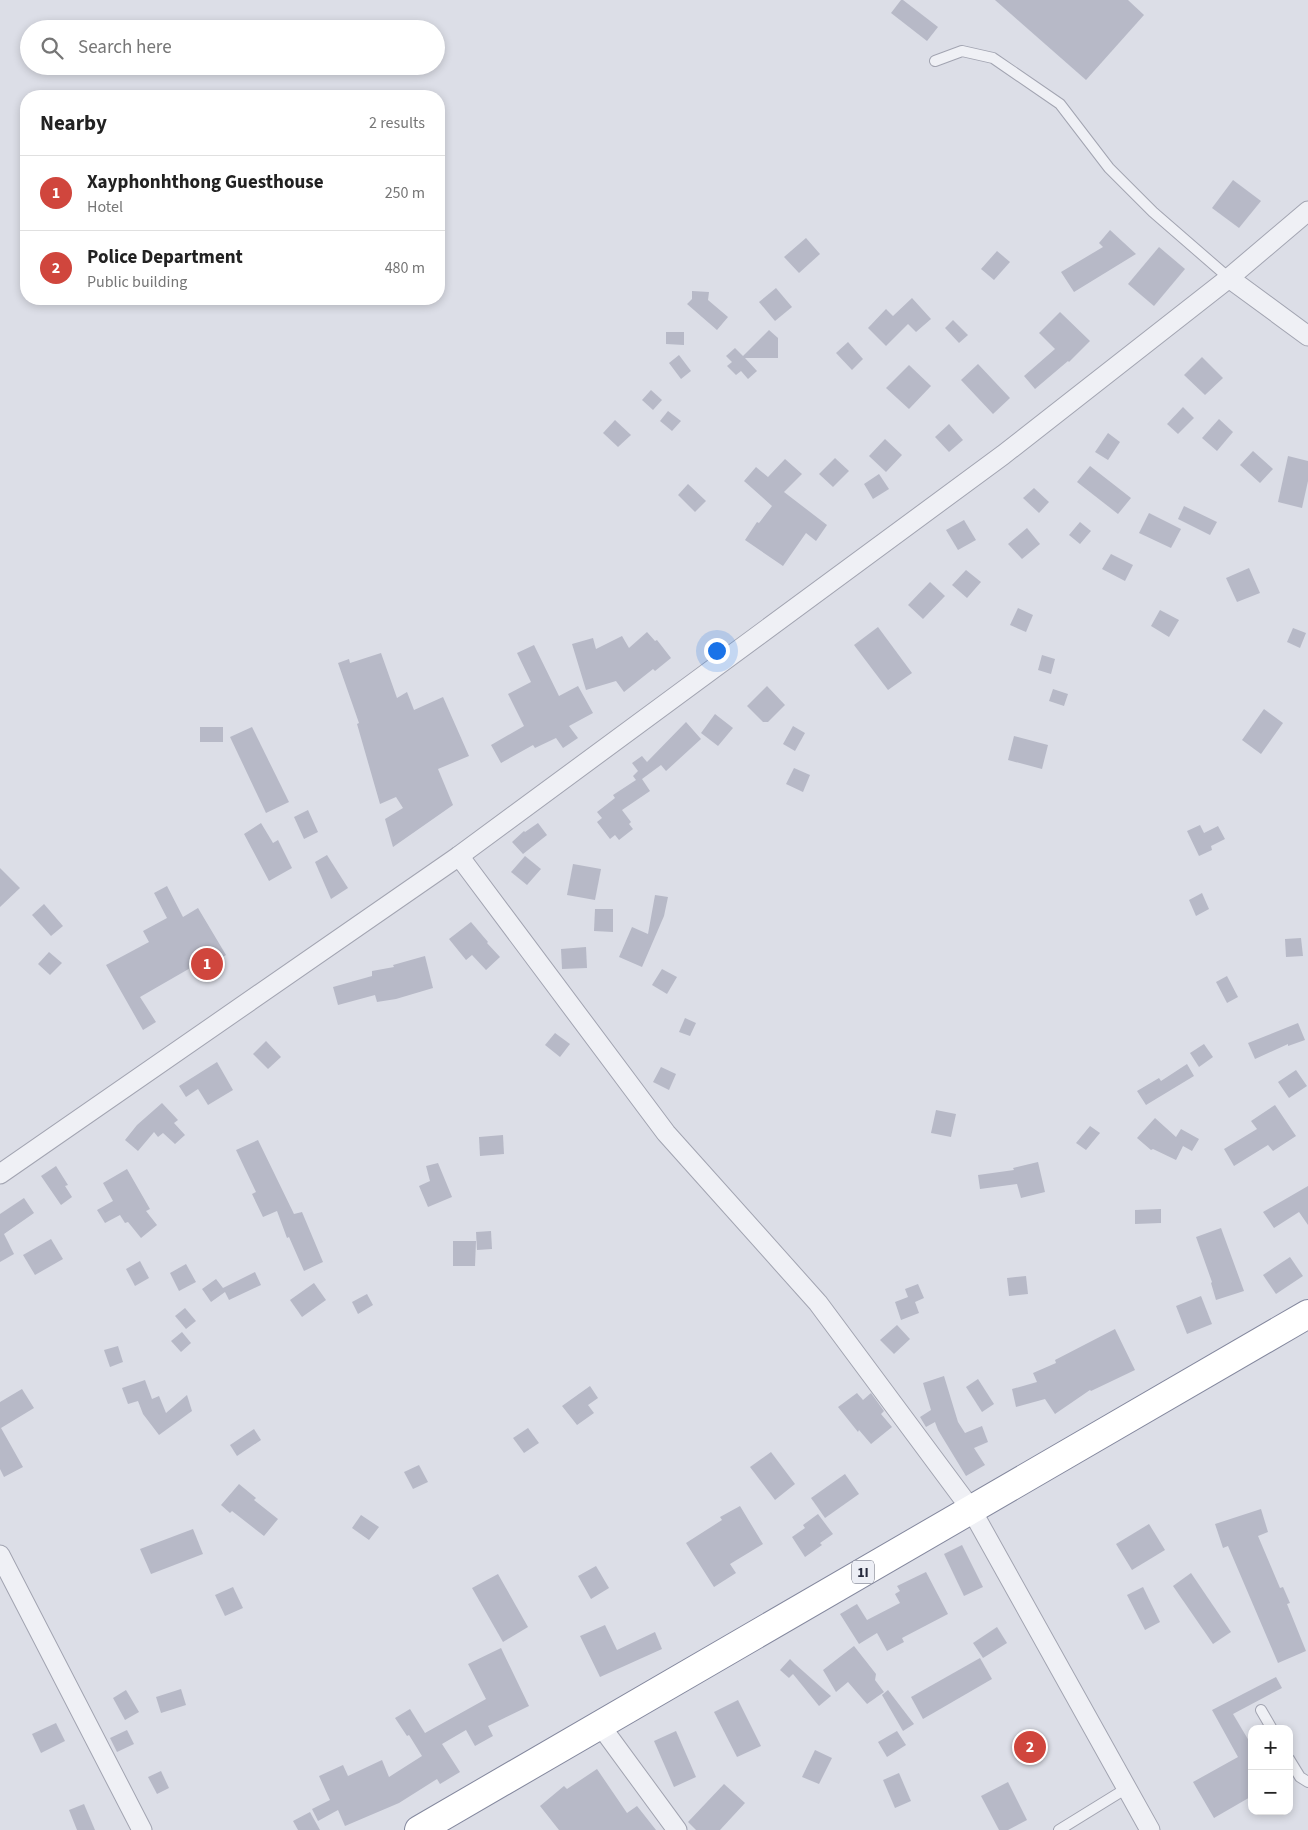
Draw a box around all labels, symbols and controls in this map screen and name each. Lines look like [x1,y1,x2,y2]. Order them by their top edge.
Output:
search box [20,20,445,75]
icon: search [38,34,66,62]
text: Search here [78,34,172,61]
text: Nearby [40,108,107,138]
text: 2 results [369,112,425,134]
text: Xayphonhthong Guesthouse [87,169,324,196]
text: 1 [52,182,60,204]
text: 250 m [385,182,425,204]
text: Hotel [87,196,123,218]
text: Police Department [87,244,243,271]
text: 2 [52,257,60,279]
text: 480 m [385,257,425,279]
text: Public building [87,271,187,293]
your location [704,638,730,664]
pin: 1 [191,945,223,983]
road number: 1I [852,1560,874,1584]
map controls [1248,1725,1293,1815]
button: + [1248,1725,1293,1770]
pin: 2 [1014,1728,1046,1766]
button: − [1248,1770,1293,1815]

